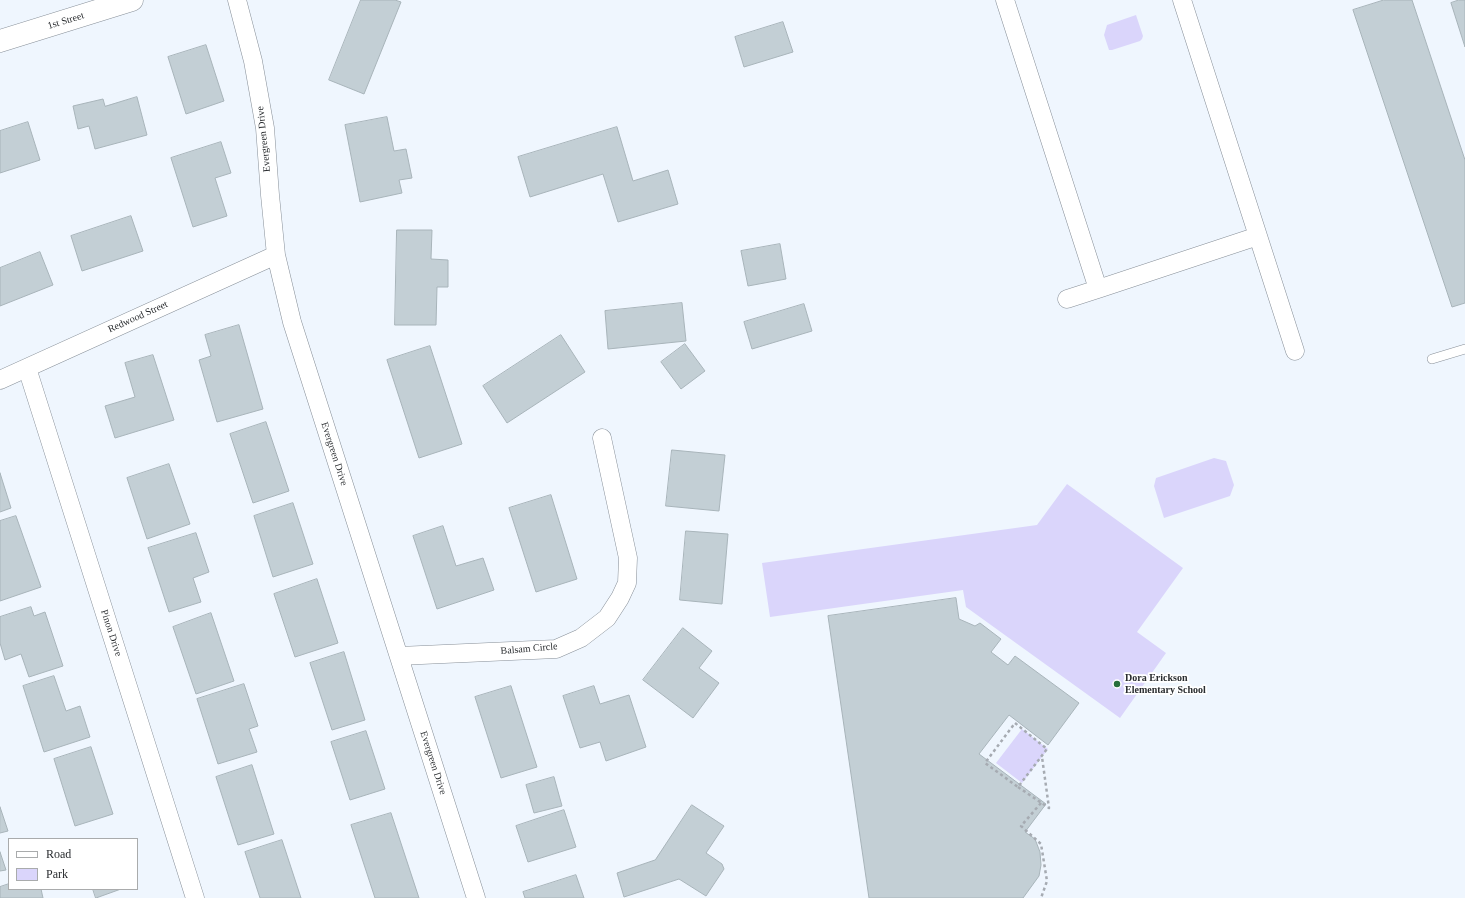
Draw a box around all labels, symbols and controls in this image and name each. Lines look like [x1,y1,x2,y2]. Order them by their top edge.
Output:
street label: 1st Street [46,10,86,32]
street label: Evergreen Drive [255,105,273,173]
street label: Redwood Street [106,298,170,336]
street label: Evergreen Drive [318,421,350,487]
street label: Pinon Drive [98,608,124,658]
street label: Balsam Circle [500,641,558,657]
place label: Dora Erickson Elementary School [1125,672,1206,696]
marker: Dora Erickson Elementary School [1112,679,1122,689]
street label: Evergreen Drive [417,730,449,796]
legend [8,838,138,890]
text: Road [46,847,71,861]
text: Park [46,867,68,881]

